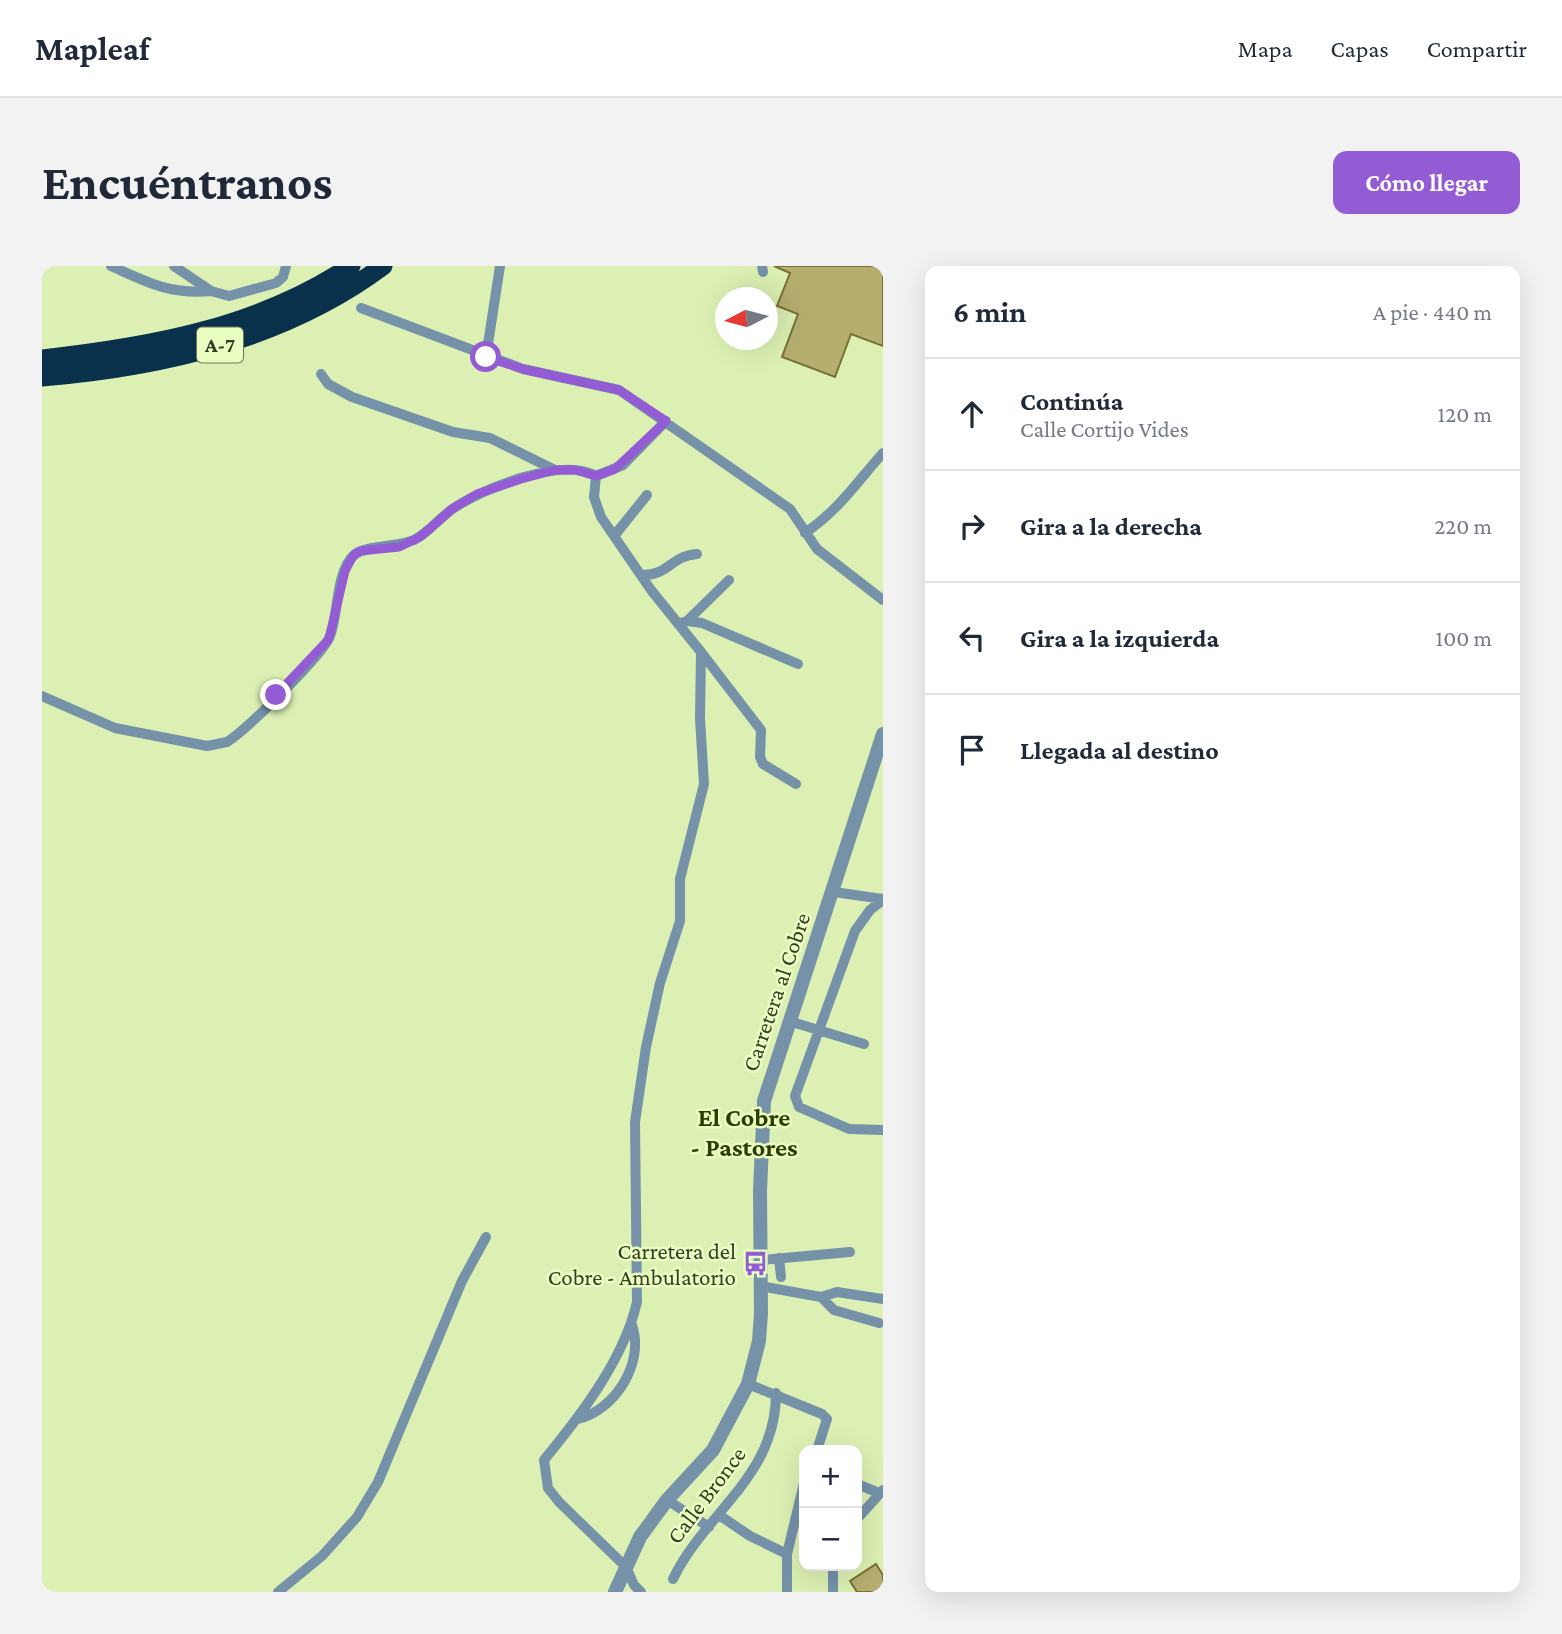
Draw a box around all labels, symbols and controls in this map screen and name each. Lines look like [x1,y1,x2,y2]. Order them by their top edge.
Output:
text: Mapleaf [35,30,150,67]
text: Mapa [1238,35,1293,62]
text: Capas [1331,35,1389,62]
text: Compartir [1427,35,1527,62]
button: Cómo llegar [1333,151,1520,214]
text: Encuéntranos [42,155,332,210]
north arrow [715,287,778,350]
text: 6 min [953,295,1026,328]
text: A pie · 440 m [1373,299,1492,325]
road number: A-7 [197,328,243,362]
route start [470,341,501,372]
text: Continúa [1020,387,1123,416]
icon: ahead [953,395,991,433]
text: 120 m [1438,401,1492,427]
text: Calle Cortijo Vides [1020,416,1189,442]
icon: right [953,507,991,545]
text: Gira a la derecha [1020,512,1202,541]
text: 220 m [1434,513,1492,539]
icon: left [953,619,991,657]
text: Gira a la izquierda [1020,624,1219,653]
text: 100 m [1436,625,1492,651]
route end [260,679,291,710]
icon: arrive [953,731,991,769]
text: Llegada al destino [1020,736,1219,765]
street label: Carretera al Cobre [737,909,815,1075]
district label: El Cobre - Pastores [690,1103,798,1162]
place label: Carretera del Cobre - Ambulatorio [548,1238,736,1290]
bus stop icon: Carretera del Cobre - Ambulatorio [742,1250,770,1278]
street label: Calle Bronce [661,1442,751,1548]
map controls [799,1445,862,1571]
button: + [799,1445,862,1508]
button: − [799,1508,862,1571]

